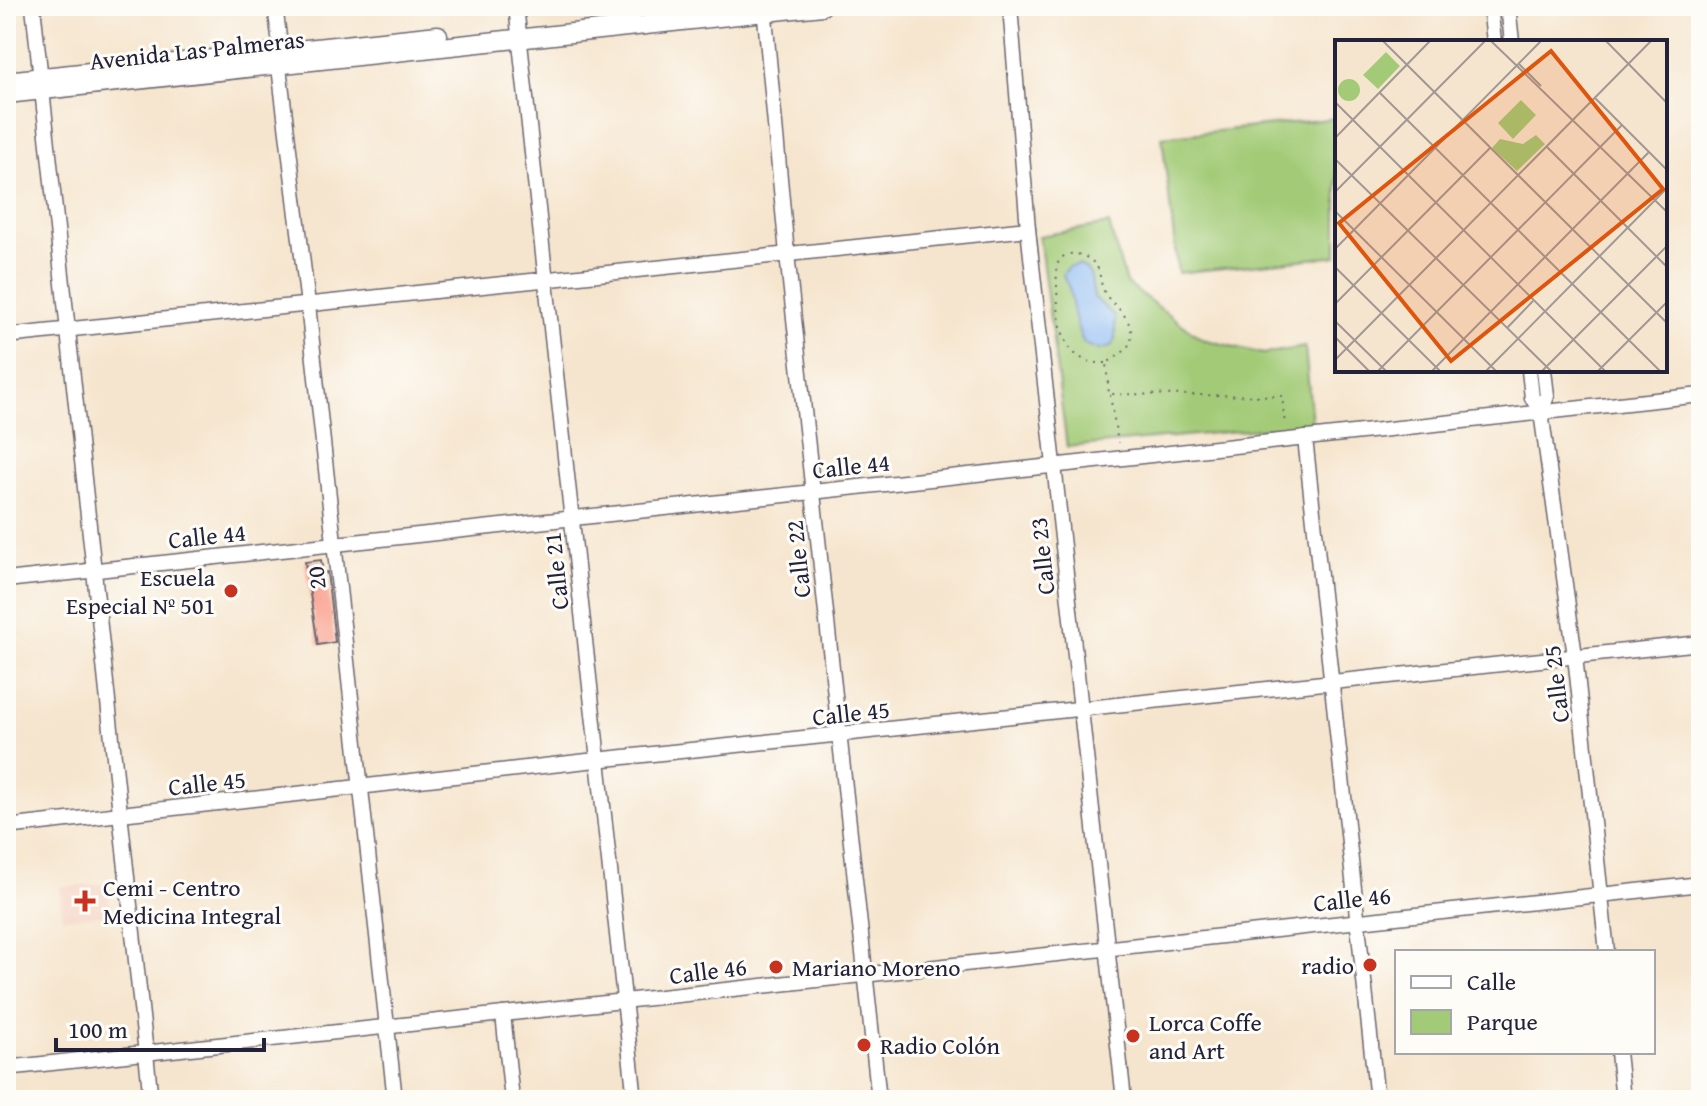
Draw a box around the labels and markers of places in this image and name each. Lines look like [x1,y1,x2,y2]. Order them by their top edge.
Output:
place label: Escuela Especial Nº 501 [66,560,216,623]
marker: Escuela Especial Nº 501 [222,582,240,600]
place label: Cemi - Centro Medicina Integral [103,870,282,933]
marker: Cemi - Centro Medicina Integral [74,890,96,912]
place label: radio [1301,948,1354,983]
place label: Mariano Moreno [792,950,960,985]
marker: radio [1361,956,1379,974]
marker: Mariano Moreno [767,958,785,976]
place label: Lorca Coffe and Art [1149,1005,1262,1068]
marker: Lorca Coffe and Art [1124,1027,1142,1045]
place label: Radio Colón [880,1028,1001,1063]
marker: Radio Colón [855,1036,873,1054]

